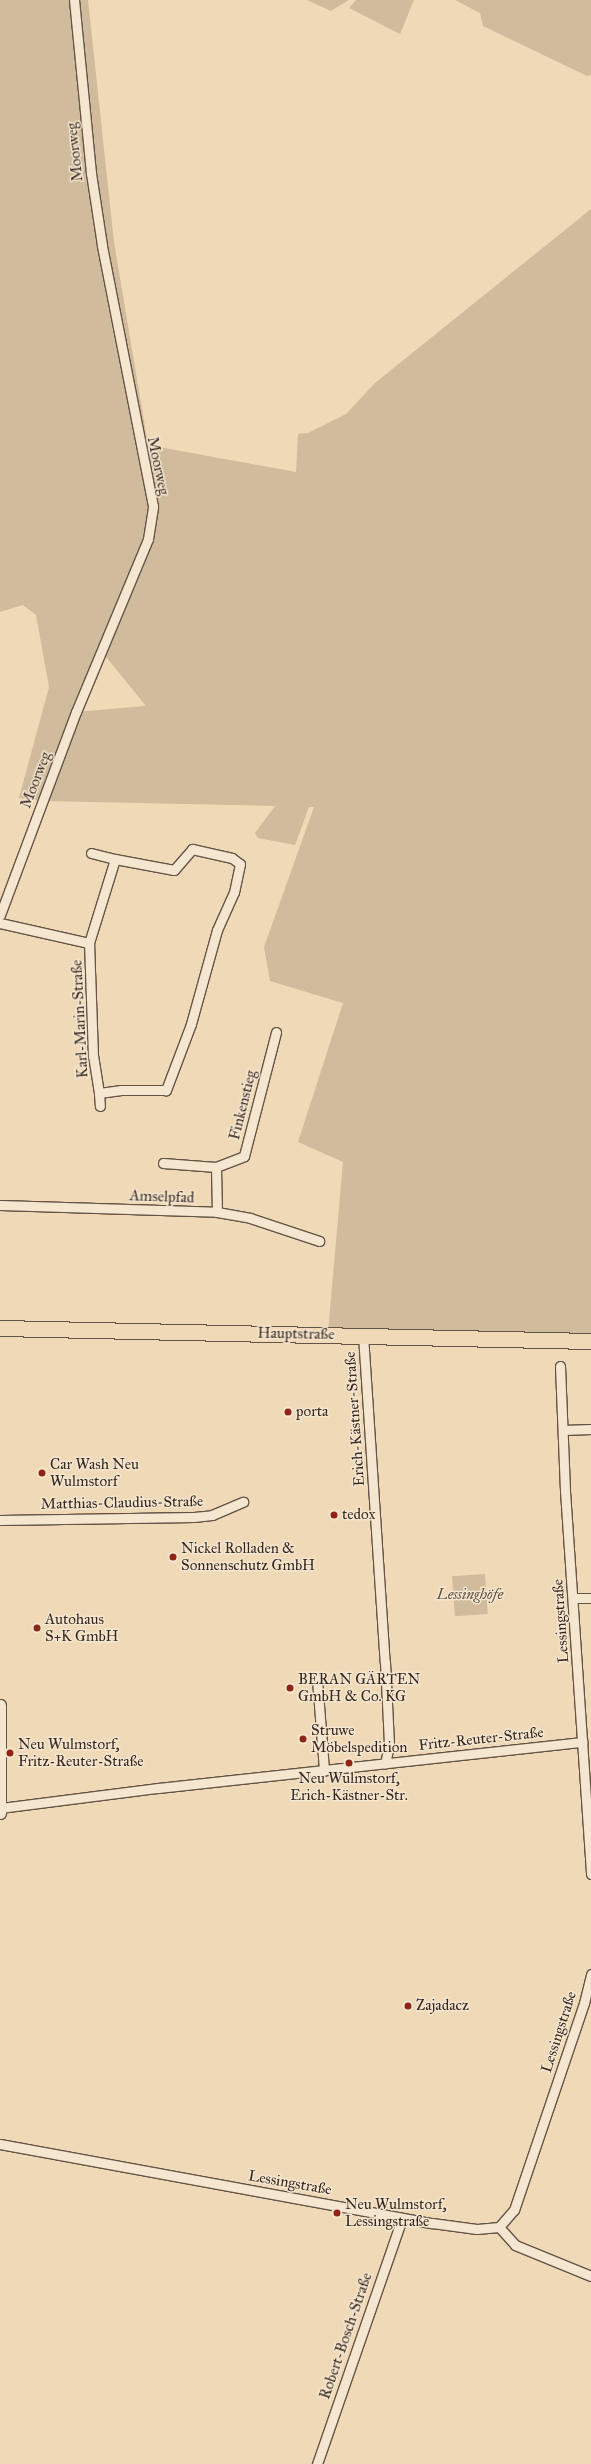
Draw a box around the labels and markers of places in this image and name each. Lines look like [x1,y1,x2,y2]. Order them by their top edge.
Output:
place label: porta [296,1403,328,1421]
marker: porta [283,1407,293,1417]
place label: Car Wash Neu Wulmstorf [50,1455,139,1490]
marker: Car Wash Neu Wulmstorf [37,1468,47,1478]
place label: tedox [342,1506,375,1524]
marker: tedox [329,1510,339,1520]
place label: Nickel Rolladen & Sonnenschutz GmbH [181,1539,315,1574]
marker: Nickel Rolladen & Sonnenschutz GmbH [168,1552,178,1562]
place label: Autohaus S+K GmbH [45,1610,118,1645]
marker: Autohaus S+K GmbH [32,1623,42,1633]
place label: BERAN GÄRTEN GmbH & Co. KG [298,1670,420,1705]
marker: BERAN GÄRTEN GmbH & Co. KG [285,1683,295,1693]
place label: Struwe Möbelspedition [311,1721,407,1756]
marker: Struwe Möbelspedition [298,1734,308,1744]
place label: Neu Wulmstorf, Fritz-Reuter-Straße [18,1735,143,1770]
marker: Neu Wulmstorf, Fritz-Reuter-Straße [5,1748,15,1758]
marker: Neu Wulmstorf, Erich-Kästner-Str. [344,1758,354,1768]
place label: Neu Wulmstorf, Erich-Kästner-Str. [290,1769,408,1804]
place label: Zajadacz [416,1997,469,2015]
marker: Zajadacz [403,2001,413,2011]
place label: Neu Wulmstorf, Lessingstraße [345,2195,447,2230]
marker: Neu Wulmstorf, Lessingstraße [332,2208,342,2218]

